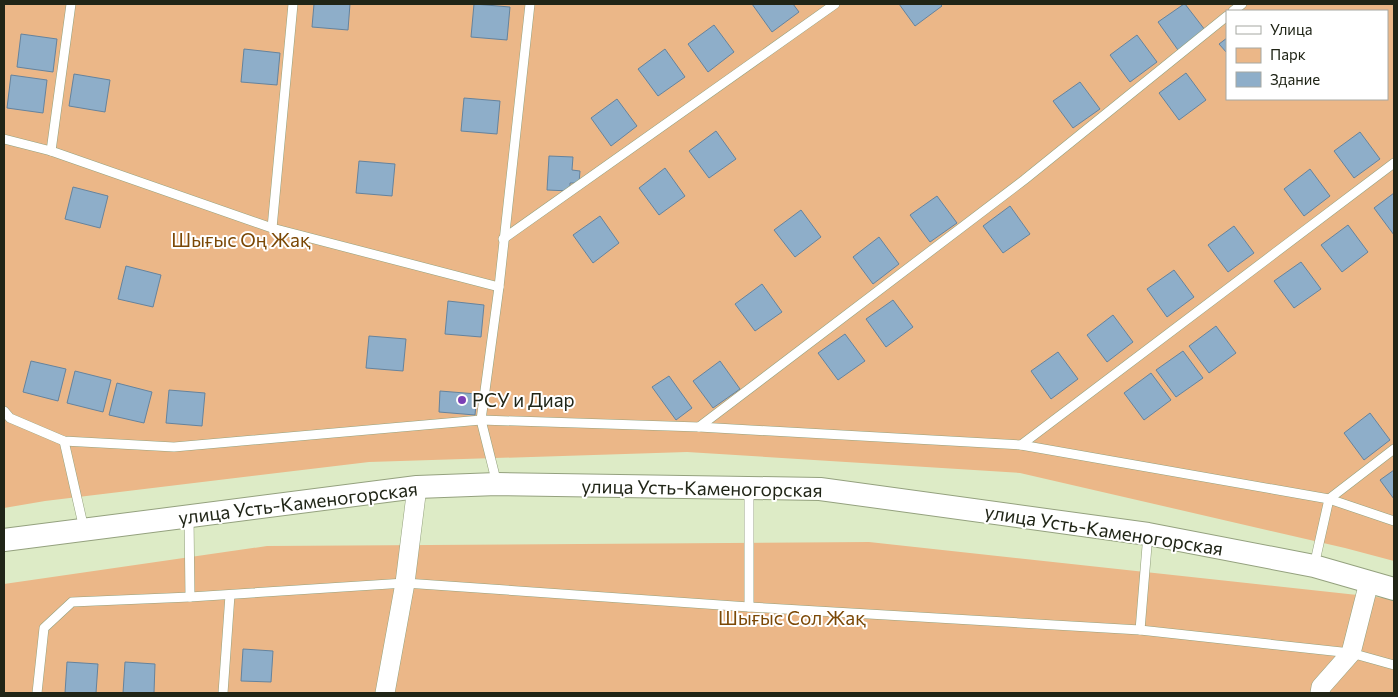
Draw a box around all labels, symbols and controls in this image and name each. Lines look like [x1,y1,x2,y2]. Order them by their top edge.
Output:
legend [1226,10,1388,100]
text: Улица [1270,20,1312,38]
text: Парк [1270,45,1306,63]
text: Здание [1270,70,1320,88]
park label: Шығыс Оң Жақ [171,228,311,251]
place label: РСУ и Диар [472,388,575,411]
marker: РСУ и Диар [456,394,468,406]
street label: улица Усть-Каменогорская [581,474,823,501]
street label: улица Усть-Каменогорская [177,476,419,529]
street label: улица Усть-Каменогорская [983,499,1225,560]
park label: Шығыс Сол Жақ [718,606,866,629]

